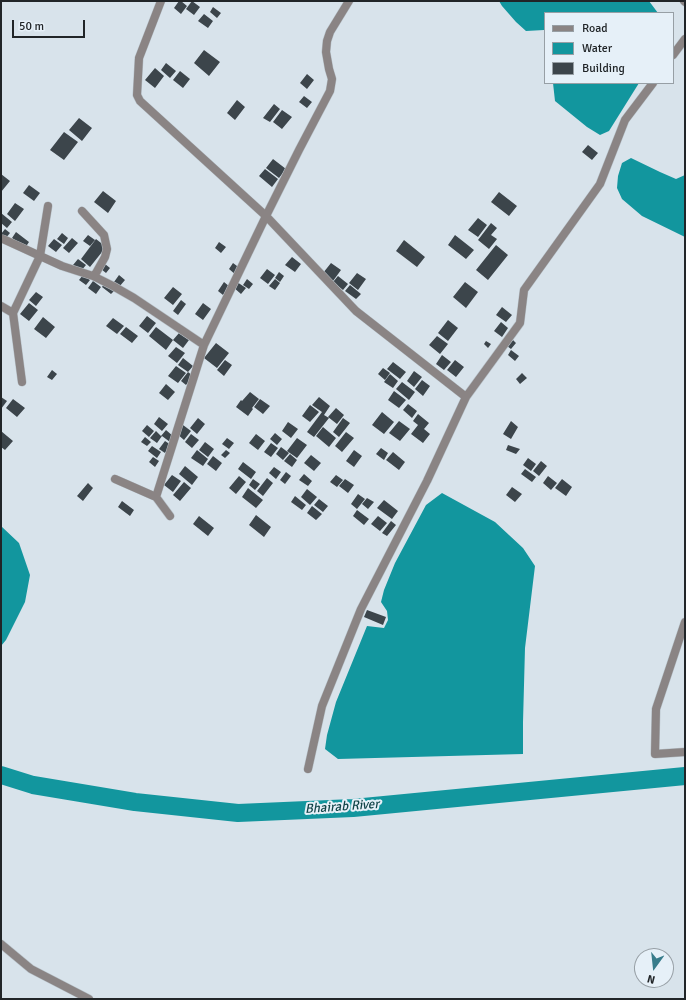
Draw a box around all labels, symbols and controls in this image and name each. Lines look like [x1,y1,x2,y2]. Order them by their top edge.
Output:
scale bar [14,12,87,38]
legend [544,12,674,84]
text: 50 m [19,19,44,34]
text: Road [582,21,608,36]
text: Water [582,41,612,56]
text: Building [582,61,625,76]
water label: Bhairab River [304,797,380,817]
north arrow [634,948,674,988]
text: N [646,972,656,986]

